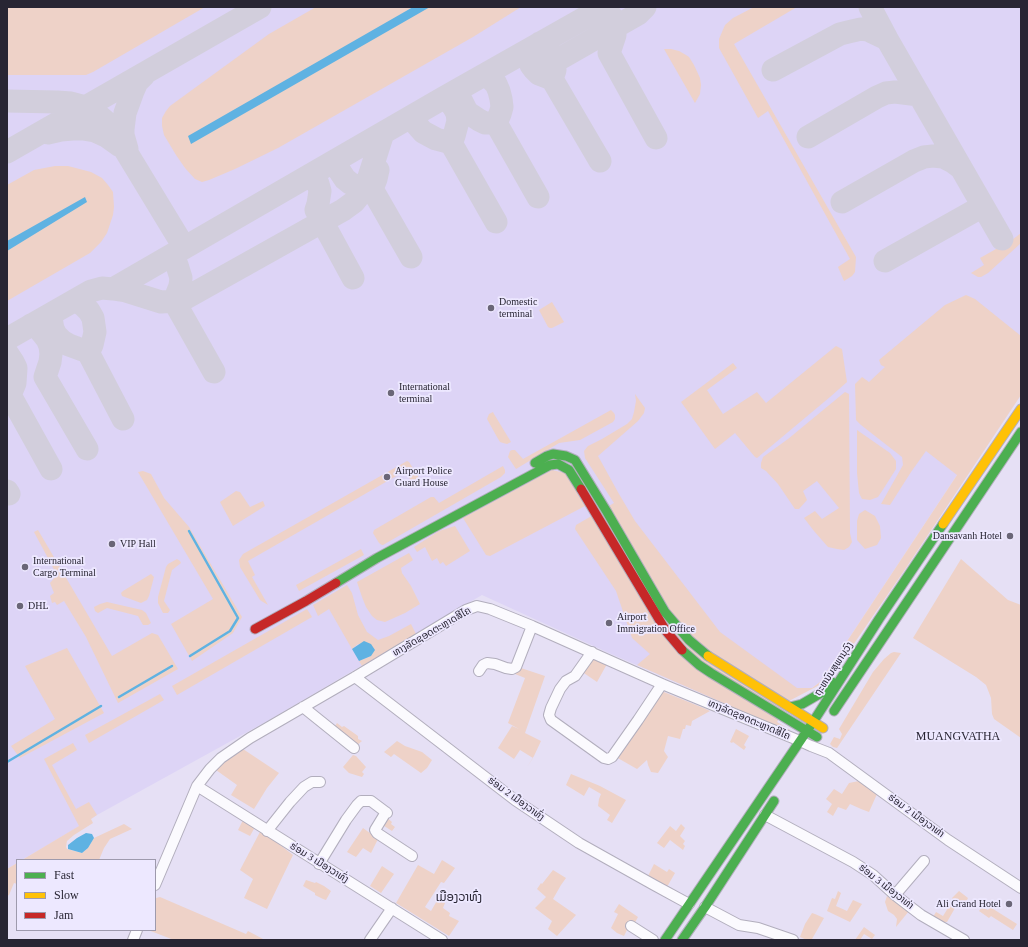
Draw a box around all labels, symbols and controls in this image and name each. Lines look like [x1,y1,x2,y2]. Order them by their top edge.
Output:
place label: Domestic terminal [499,296,537,320]
marker: Domestic terminal [486,303,496,313]
place label: International terminal [399,381,450,404]
marker: International terminal [386,388,396,398]
place label: Airport Police Guard House [395,465,452,488]
marker: Airport Police Guard House [382,472,392,482]
place label: Dansavanh Hotel [933,530,1002,542]
marker: Dansavanh Hotel [1005,531,1015,541]
place label: VIP Hall [120,538,156,550]
marker: VIP Hall [107,539,117,549]
place label: International Cargo Terminal [33,555,96,578]
marker: International Cargo Terminal [20,562,30,572]
place label: DHL [28,600,49,612]
marker: DHL [15,601,25,611]
street label: ທາງລັດຊອດຕະຫຼາດສີໄຄ [391,605,473,659]
place label: Airport Immigration Office [617,611,695,634]
marker: Airport Immigration Office [604,618,614,628]
street label: ຖະຫນົນສຸພານຸວົງ [812,640,856,698]
street label: ທາງລັດຊອດຕະຫຼາດສີໄຄ [706,697,792,743]
district label: MUANGVATHA [911,730,1005,744]
street label: ຮ່ອມ 2 ເມືອງວາທົ່ງ [485,774,547,824]
street label: ຮ່ອມ 2 ເມືອງວາທ່າ [886,792,946,840]
street label: ຮ່ອມ 3 ເມືອງວາທົ່ງ [287,840,351,886]
legend [16,859,156,931]
street label: ຮ່ອມ 3 ເມືອງວາທ່າ [856,862,916,912]
text: Fast [54,868,74,882]
text: Slow [54,888,79,902]
district label: ເມືອງວາທົ່ງ [436,891,482,905]
place label: Ali Grand Hotel [936,898,1001,910]
marker: Ali Grand Hotel [1004,899,1014,909]
text: Jam [54,908,73,922]

